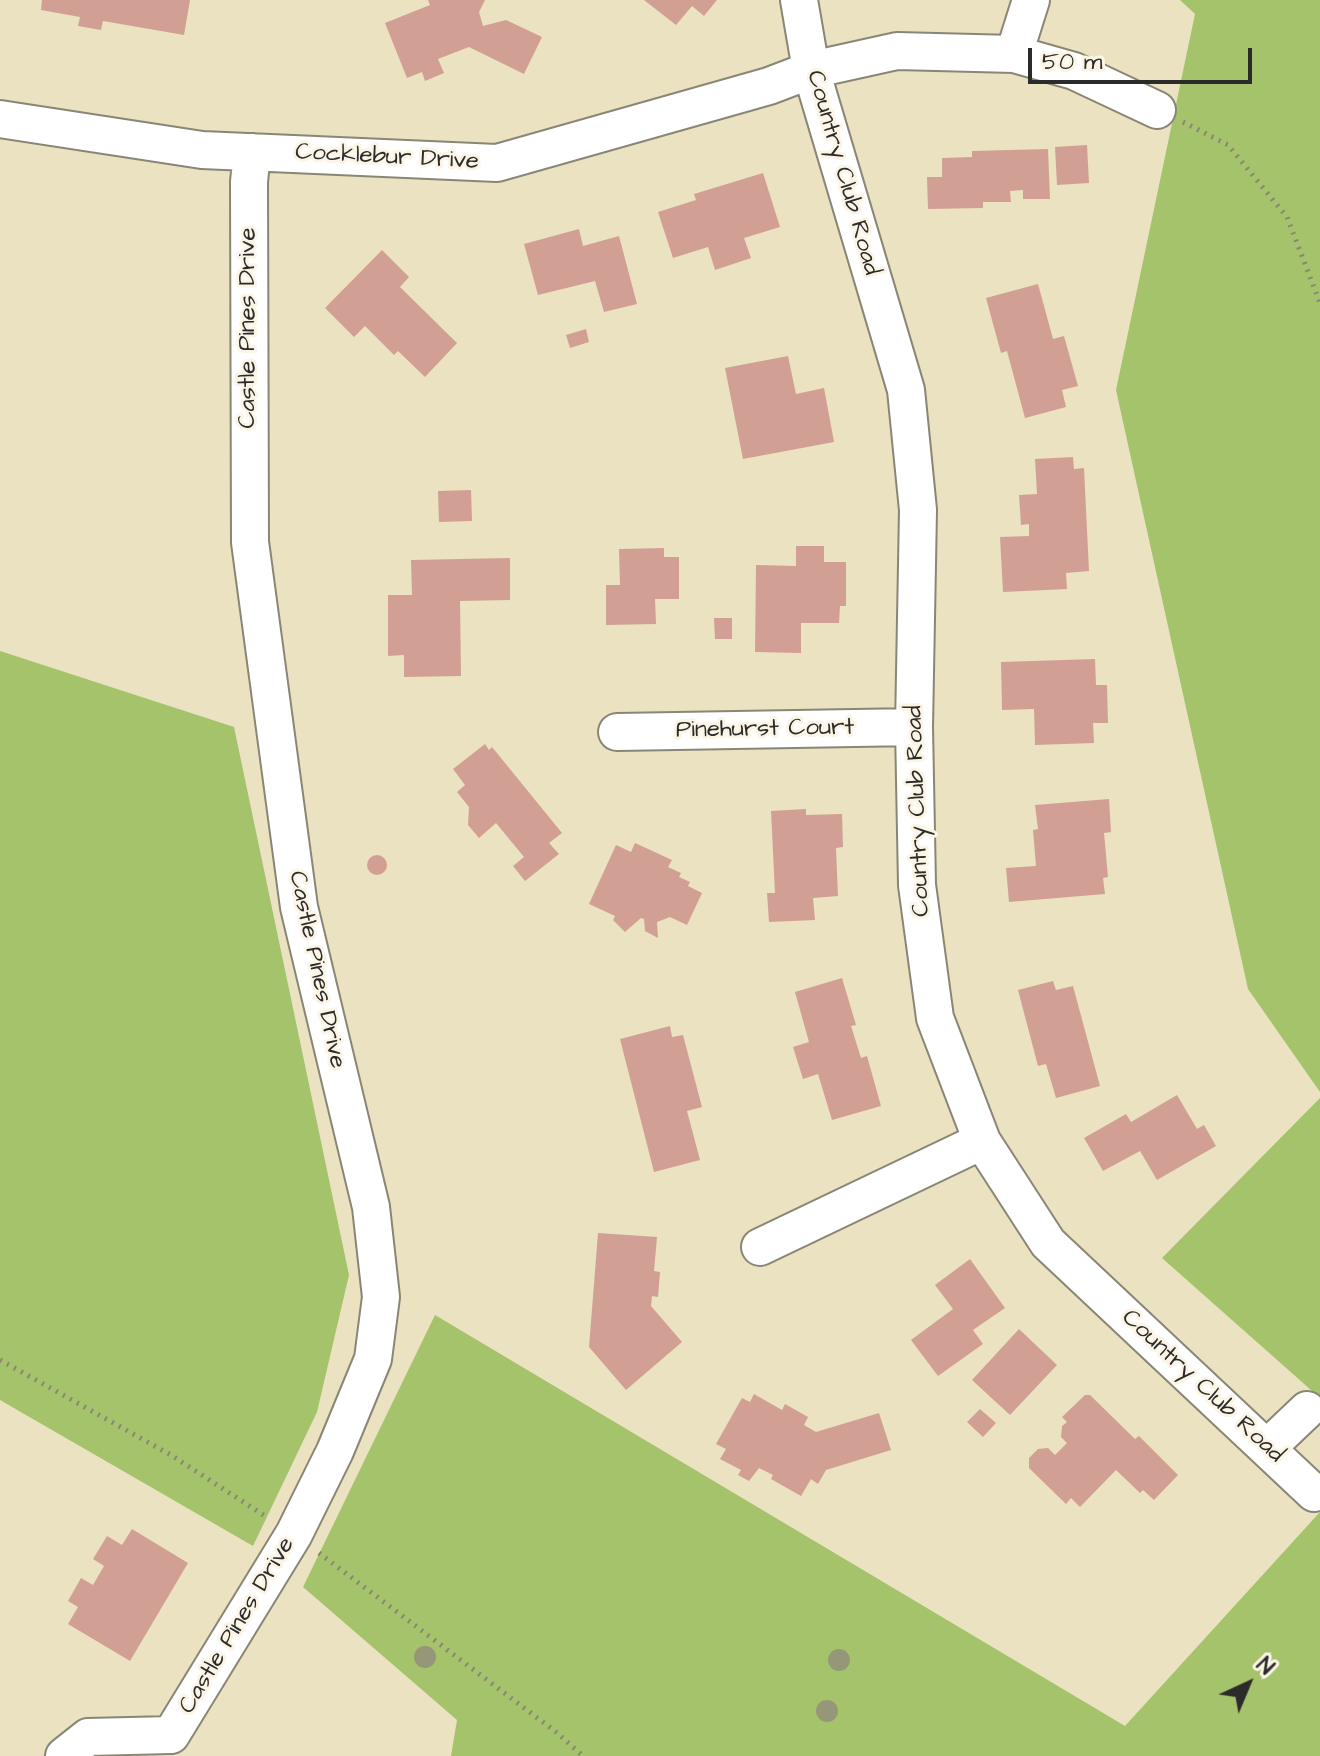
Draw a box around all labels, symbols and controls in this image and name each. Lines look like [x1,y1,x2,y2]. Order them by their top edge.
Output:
scale bar [1032,32,1256,82]
text: 50 m [1042,45,1102,79]
street label: Country Club Road [799,67,885,279]
street label: Cocklebur Drive [295,139,479,177]
street label: Castle Pines Drive [235,228,263,428]
street label: Country Club Road [901,705,937,917]
street label: Pinehurst Court [676,714,854,746]
street label: Castle Pines Drive [281,869,351,1071]
street label: Country Club Road [1115,1304,1289,1470]
street label: Castle Pines Drive [174,1533,302,1719]
north arrow [1208,1644,1288,1724]
text: N [1249,1650,1281,1682]

